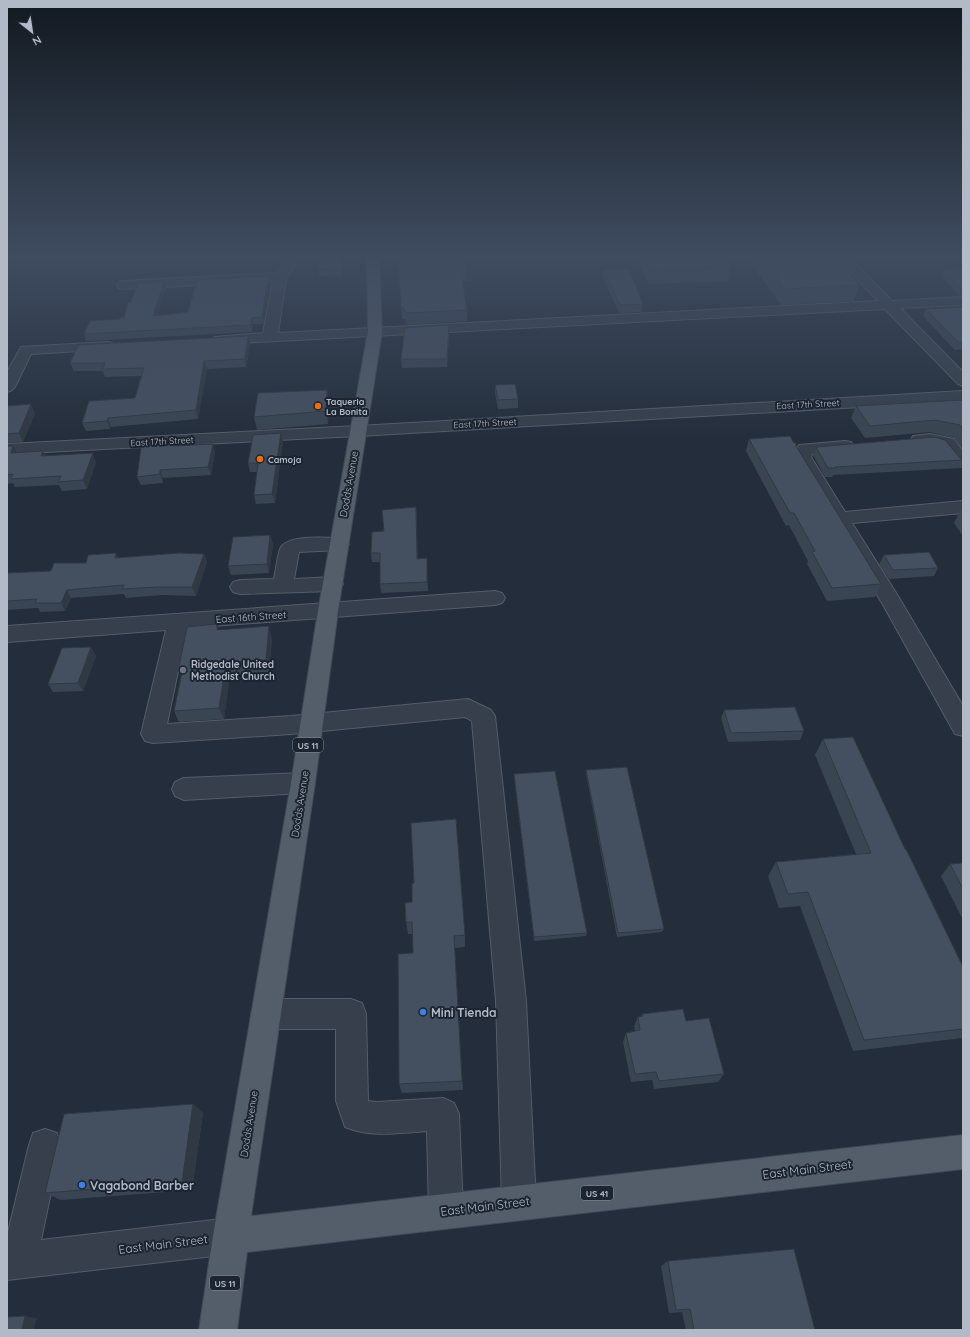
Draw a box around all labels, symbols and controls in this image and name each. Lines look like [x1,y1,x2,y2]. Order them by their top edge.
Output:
north arrow [12,12,52,52]
text: N [30,33,44,49]
place label: Taqueria La Bonita [326,396,368,417]
street label: East 17th Street [776,397,840,411]
marker: Taqueria La Bonita [313,401,323,411]
street label: East 17th Street [453,416,517,430]
street label: East 17th Street [130,434,194,448]
street label: Dodds Avenue [337,450,361,518]
marker: Camoja [255,454,265,464]
place label: Camoja [268,454,302,465]
street label: East 16th Street [215,608,287,626]
place label: Ridgedale United Methodist Church [191,658,275,683]
marker: Ridgedale United Methodist Church [178,665,188,675]
road number: US 11 [293,738,323,752]
street label: Dodds Avenue [288,770,312,838]
place label: Mini Tienda [431,1005,497,1020]
marker: Mini Tienda [418,1007,428,1017]
street label: Dodds Avenue [237,1090,261,1158]
street label: East Main Street [761,1156,853,1182]
place label: Vagabond Barber [90,1178,194,1193]
marker: Vagabond Barber [77,1180,87,1190]
road number: US 41 [581,1186,613,1200]
street label: East Main Street [439,1193,531,1219]
street label: East Main Street [117,1231,209,1257]
road number: US 11 [210,1276,240,1290]

